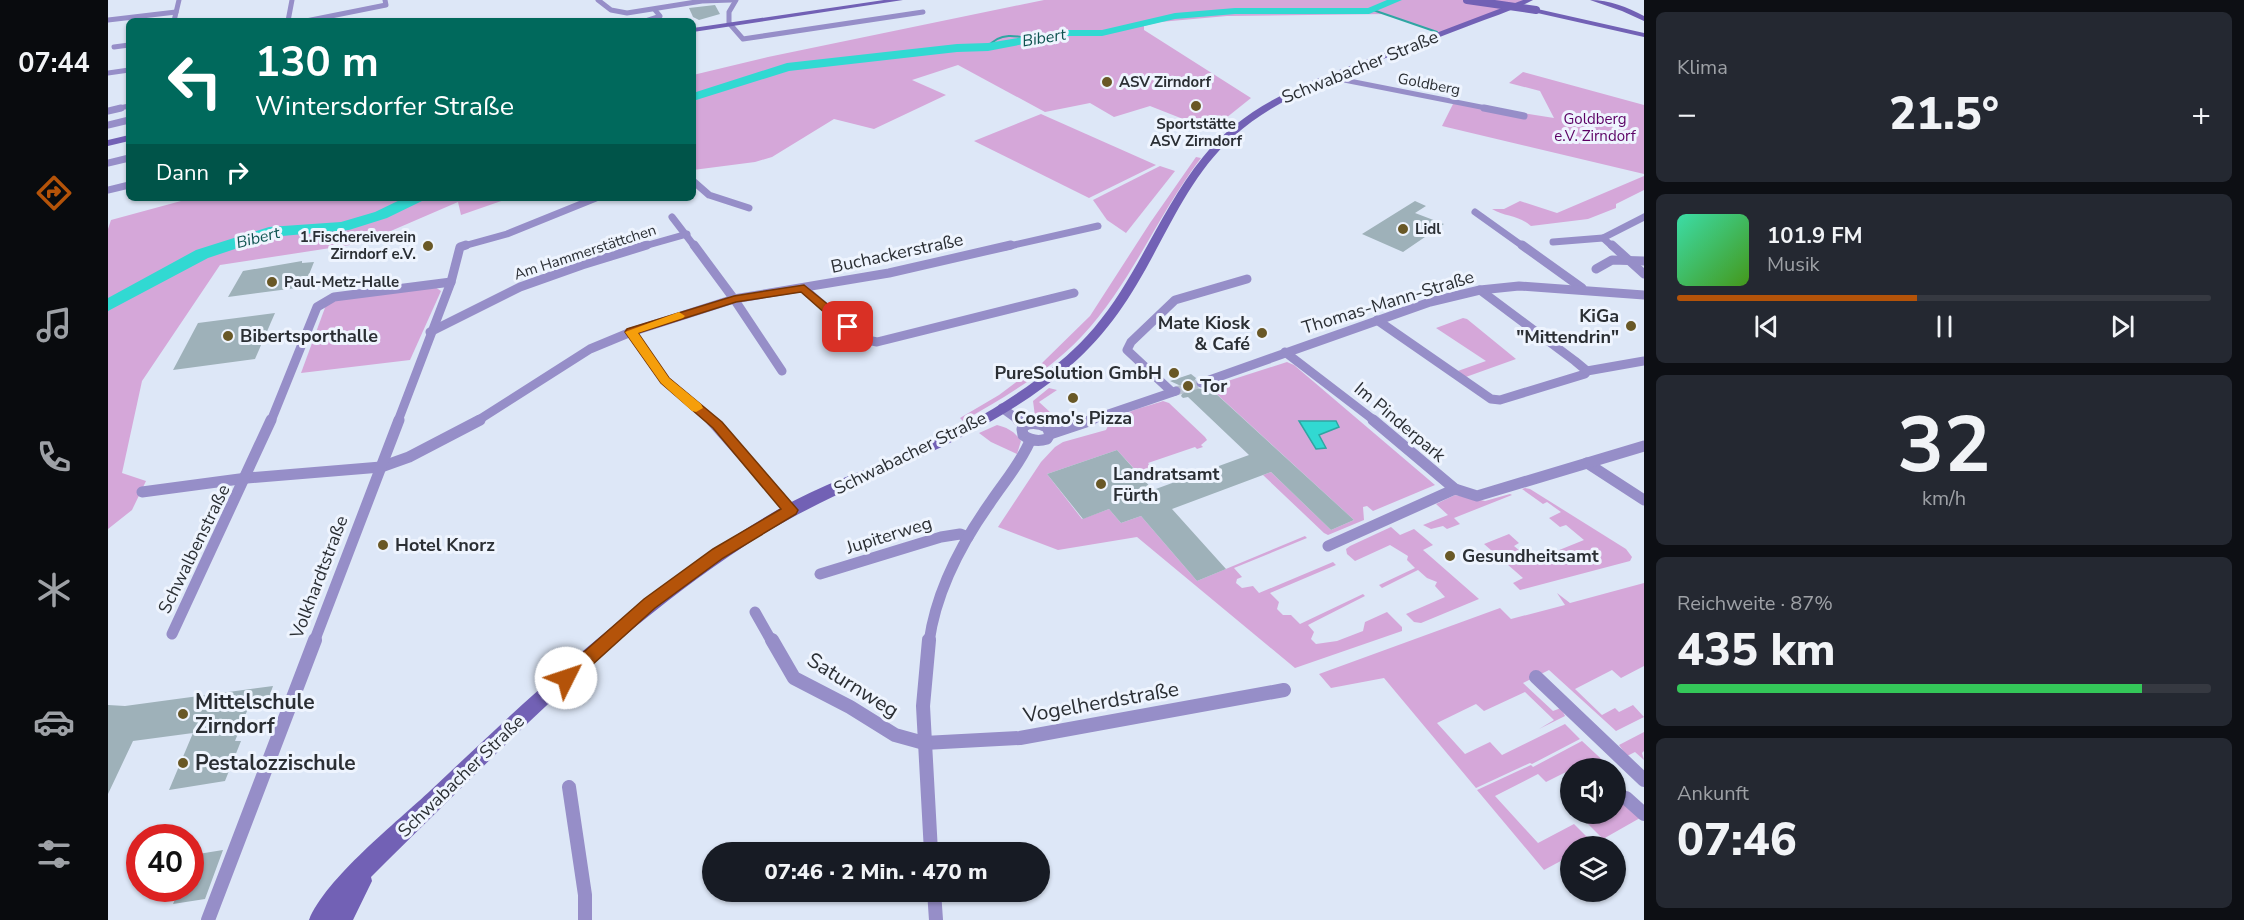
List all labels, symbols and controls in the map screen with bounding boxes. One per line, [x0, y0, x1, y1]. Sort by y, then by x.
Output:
water label: Bibert [1020, 24, 1068, 52]
street label: Schwabacher Straße [1278, 25, 1442, 109]
text: 130 m [255, 34, 379, 91]
icon: left [156, 42, 234, 120]
text: 07:44 [18, 45, 90, 82]
text: Klima [1677, 54, 1728, 81]
street label: Goldberg [1396, 68, 1462, 100]
place label: ASV Zirndorf [1119, 72, 1212, 92]
marker: ASV Zirndorf [1100, 75, 1114, 89]
text: 21.5° [1889, 84, 1999, 145]
text: Wintersdorfer Straße [255, 88, 514, 125]
text: − [1677, 92, 1697, 137]
text: + [2191, 92, 2211, 137]
marker: Sportstätte ASV Zirndorf [1189, 99, 1203, 113]
park label: Goldberg e.V. Zirndorf [1554, 109, 1637, 146]
place label: Sportstätte ASV Zirndorf [1150, 114, 1243, 151]
icon: right [221, 156, 254, 189]
text: Dann [156, 158, 209, 188]
icon: directions [33, 172, 75, 214]
place label: Lidl [1415, 219, 1441, 239]
street label: Am Hammerstättchen [511, 220, 659, 284]
text: 101.9 FM [1767, 221, 1863, 251]
water label: Bibert [234, 222, 282, 254]
marker: Lidl [1396, 222, 1410, 236]
place label: 1.Fischereiverein Zirndorf e.V. [300, 227, 416, 264]
street label: Buchackerstraße [829, 227, 965, 279]
marker: 1.Fischereiverein Zirndorf e.V. [421, 239, 435, 253]
text: Musik [1767, 251, 1820, 278]
street label: Thomas-Mann-Straße [1299, 264, 1477, 340]
place label: Paul-Metz-Halle [284, 272, 399, 292]
marker: Paul-Metz-Halle [265, 275, 279, 289]
pin [822, 301, 873, 352]
icon: music [33, 304, 75, 346]
place label: KiGa "Mittendrin" [1516, 304, 1619, 349]
icon: arrive [831, 310, 864, 343]
icon: previous [1750, 310, 1783, 343]
icon: pause [1928, 310, 1961, 343]
icon: next [2106, 310, 2139, 343]
place label: Mate Kiosk & Café [1158, 311, 1250, 356]
marker: KiGa "Mittendrin" [1624, 319, 1638, 333]
place label: Bibertsporthalle [240, 324, 378, 348]
marker: Mate Kiosk & Café [1255, 326, 1269, 340]
marker: Bibertsporthalle [221, 329, 235, 343]
place label: PureSolution GmbH [994, 361, 1162, 385]
marker: PureSolution GmbH [1167, 366, 1181, 380]
place label: Tor [1200, 374, 1227, 398]
street label: Im Pinderpark [1349, 377, 1452, 468]
marker: Tor [1181, 379, 1195, 393]
marker: Cosmo's Pizza [1066, 391, 1080, 405]
text: 32 [1897, 392, 1991, 499]
street label: Schwabacher Straße [830, 406, 990, 500]
place label: Cosmo's Pizza [1014, 406, 1132, 430]
icon: phone [33, 436, 75, 478]
place label: Landratsamt Fürth [1113, 462, 1219, 507]
marker: Landratsamt Fürth [1094, 477, 1108, 491]
street label: Schwalbenstraße [152, 480, 236, 618]
text: km/h [1922, 485, 1966, 512]
street label: Jupiterweg [842, 511, 935, 560]
street label: Volkhardtstraße [284, 512, 353, 643]
place label: Hotel Knorz [395, 533, 495, 557]
marker: Hotel Knorz [376, 538, 390, 552]
place label: Gesundheitsamt [1462, 544, 1599, 568]
marker: Gesundheitsamt [1443, 549, 1457, 563]
icon: climate [33, 569, 75, 611]
text: Reichweite · 87% [1677, 590, 1833, 617]
text: 435 km [1677, 620, 1836, 681]
position arrow [534, 646, 598, 710]
street label: Saturnweg [802, 646, 904, 724]
street label: Vogelherdstraße [1020, 675, 1181, 730]
place label: Mittelschule Zirndorf [195, 688, 315, 740]
icon: car [33, 701, 75, 743]
marker: Mittelschule Zirndorf [176, 707, 190, 721]
street label: Schwabacher Straße [393, 709, 529, 843]
place label: Pestalozzischule [195, 749, 356, 777]
marker: Pestalozzischule [176, 756, 190, 770]
map controls [1560, 758, 1626, 902]
button: sound [1560, 758, 1626, 824]
text: Ankunft [1677, 780, 1749, 807]
text: 07:46 [1677, 810, 1797, 871]
speed limit sign: 40 [126, 824, 204, 902]
icon: filters [33, 833, 75, 875]
button: layers [1560, 836, 1626, 902]
text: 07:46 · 2 Min. · 470 m [765, 857, 988, 887]

